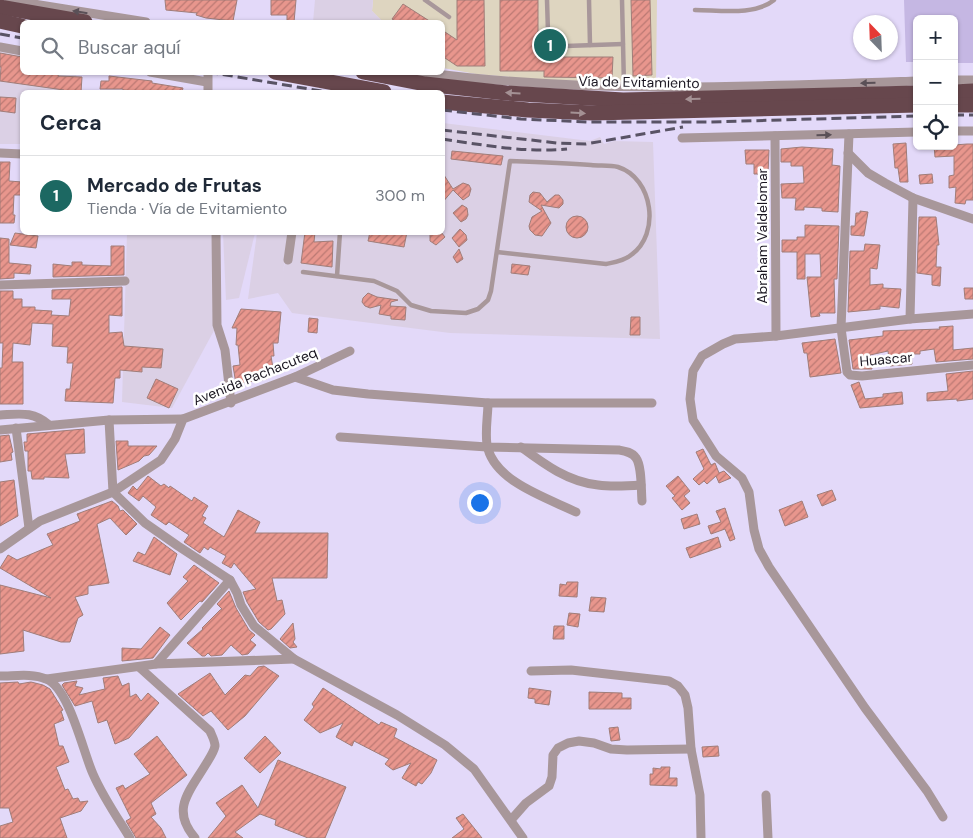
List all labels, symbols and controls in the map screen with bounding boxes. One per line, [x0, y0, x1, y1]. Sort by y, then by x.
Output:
one-way arrow [72, 7, 88, 15]
north arrow [853, 15, 898, 60]
map controls [913, 15, 958, 150]
button: + [913, 15, 958, 60]
search box [20, 20, 445, 75]
pin: 1 [534, 26, 566, 64]
icon: search [38, 34, 66, 62]
text: Buscar aquí [78, 35, 181, 60]
button: − [913, 60, 958, 105]
street label: Vía de Evitamiento [578, 72, 700, 92]
one-way arrow [860, 79, 876, 87]
one-way arrow [505, 89, 521, 97]
one-way arrow [685, 95, 701, 103]
button: locate [913, 105, 958, 150]
text: Cerca [40, 109, 102, 137]
one-way arrow [570, 109, 586, 117]
one-way arrow [816, 131, 832, 139]
street label: Abraham Valdelomar [753, 168, 771, 304]
text: Mercado de Frutas [87, 173, 262, 198]
text: 1 [53, 185, 59, 206]
text: 300 m [375, 185, 425, 206]
text: Tienda · Vía de Evitamiento [87, 198, 287, 219]
street label: Avenida Pachacuteq [190, 343, 320, 409]
street label: Huascar [859, 348, 913, 370]
your location [467, 490, 493, 516]

